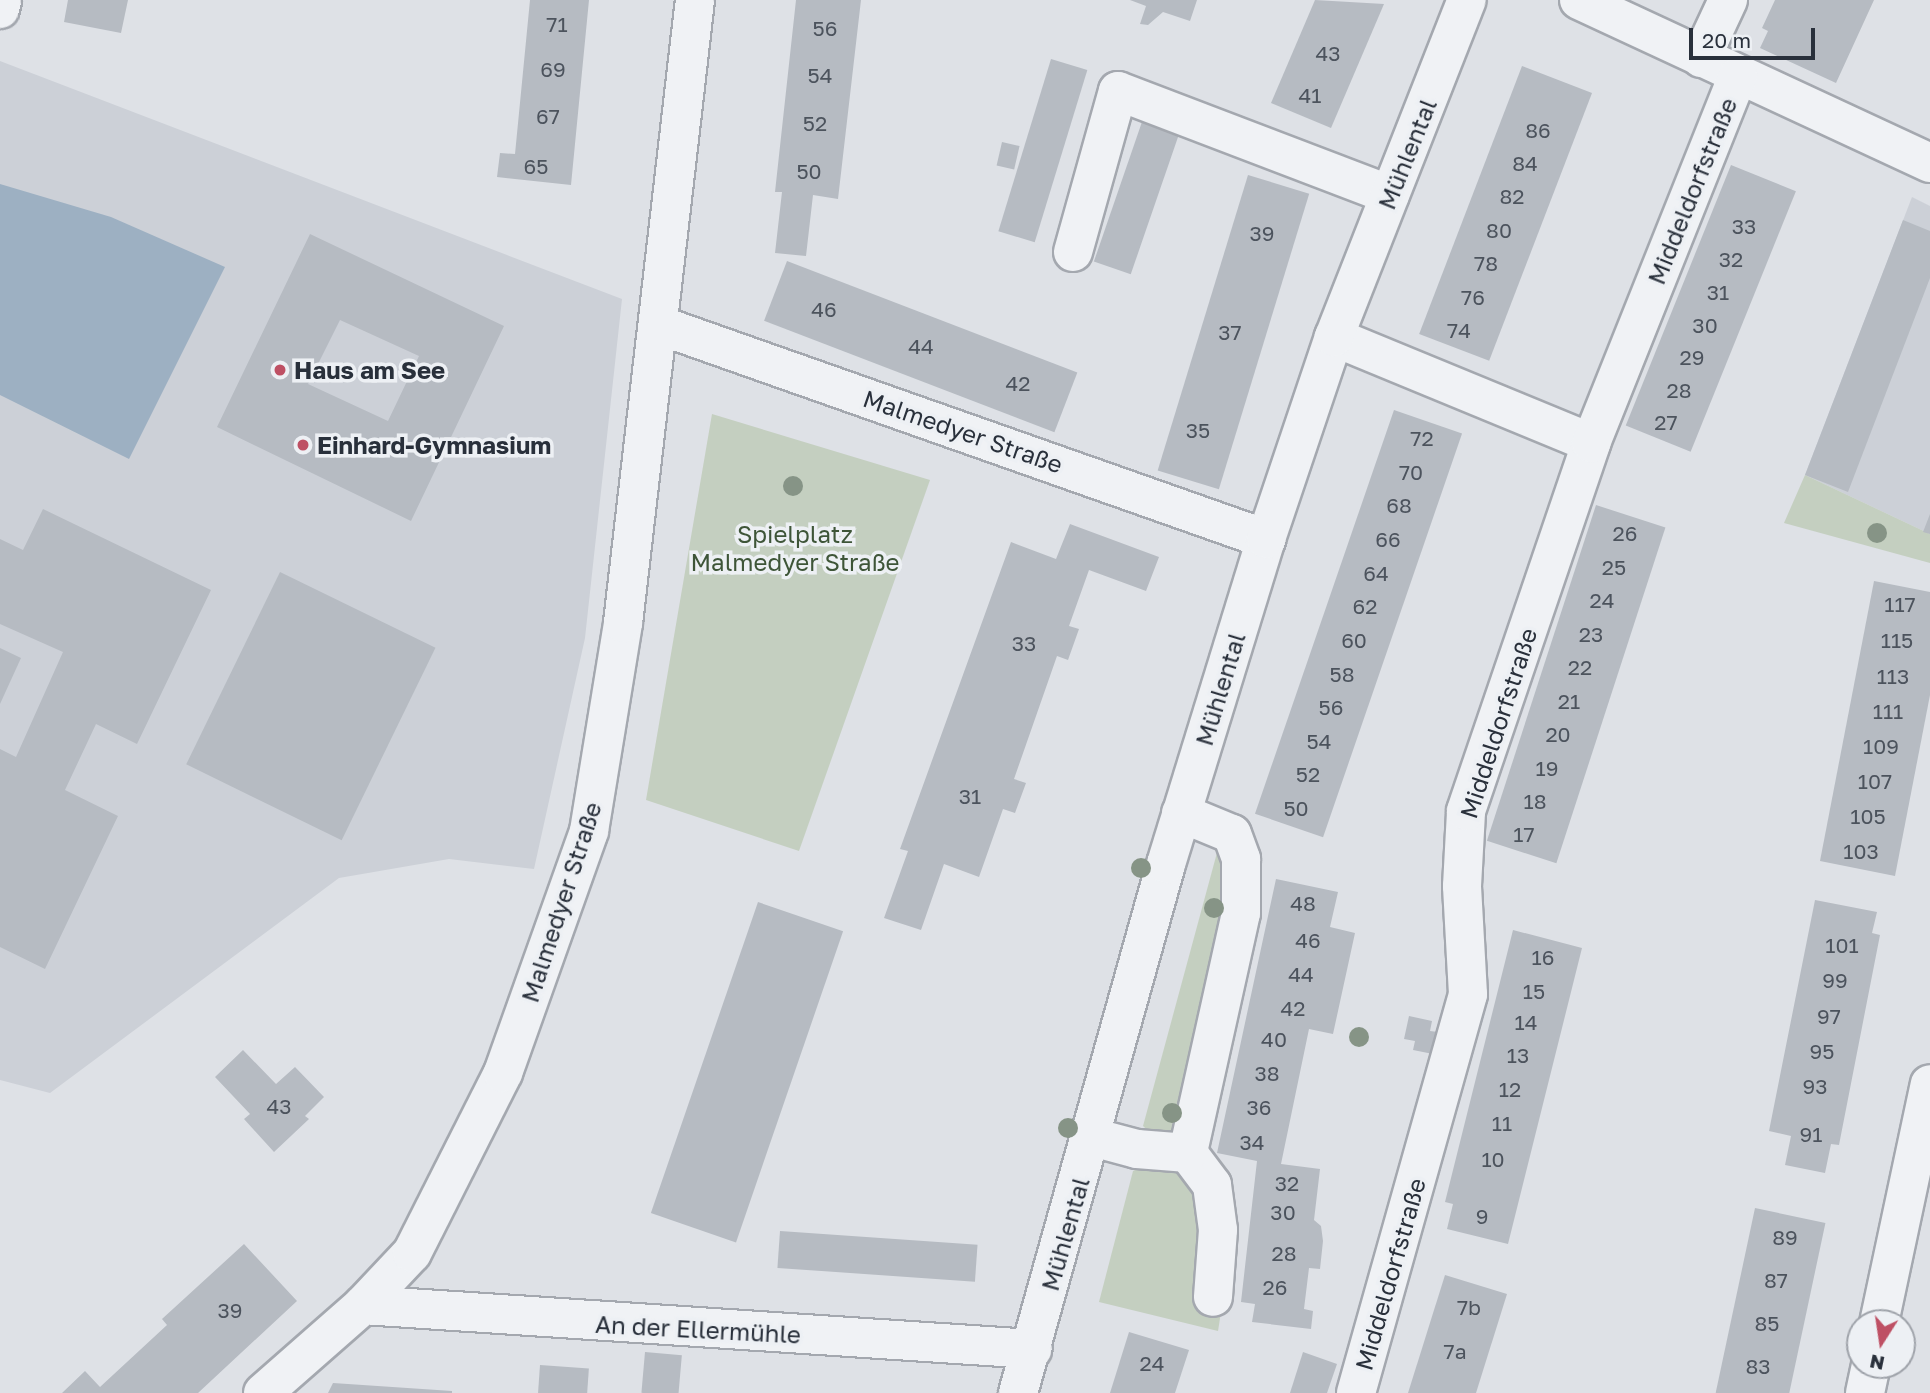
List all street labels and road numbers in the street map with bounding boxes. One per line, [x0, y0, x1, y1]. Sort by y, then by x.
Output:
street label: Middeldorfstraße [1641, 94, 1743, 288]
street label: Mühlental [1372, 95, 1442, 213]
street label: Malmedyer Straße [859, 383, 1067, 479]
street label: Middeldorfstraße [1454, 624, 1542, 822]
street label: Mühlental [1189, 629, 1251, 749]
street label: Malmedyer Straße [515, 798, 607, 1006]
street label: Mühlental [1035, 1174, 1095, 1294]
street label: Middeldorfstraße [1349, 1175, 1431, 1373]
street label: An der Ellermühle [594, 1309, 802, 1349]

